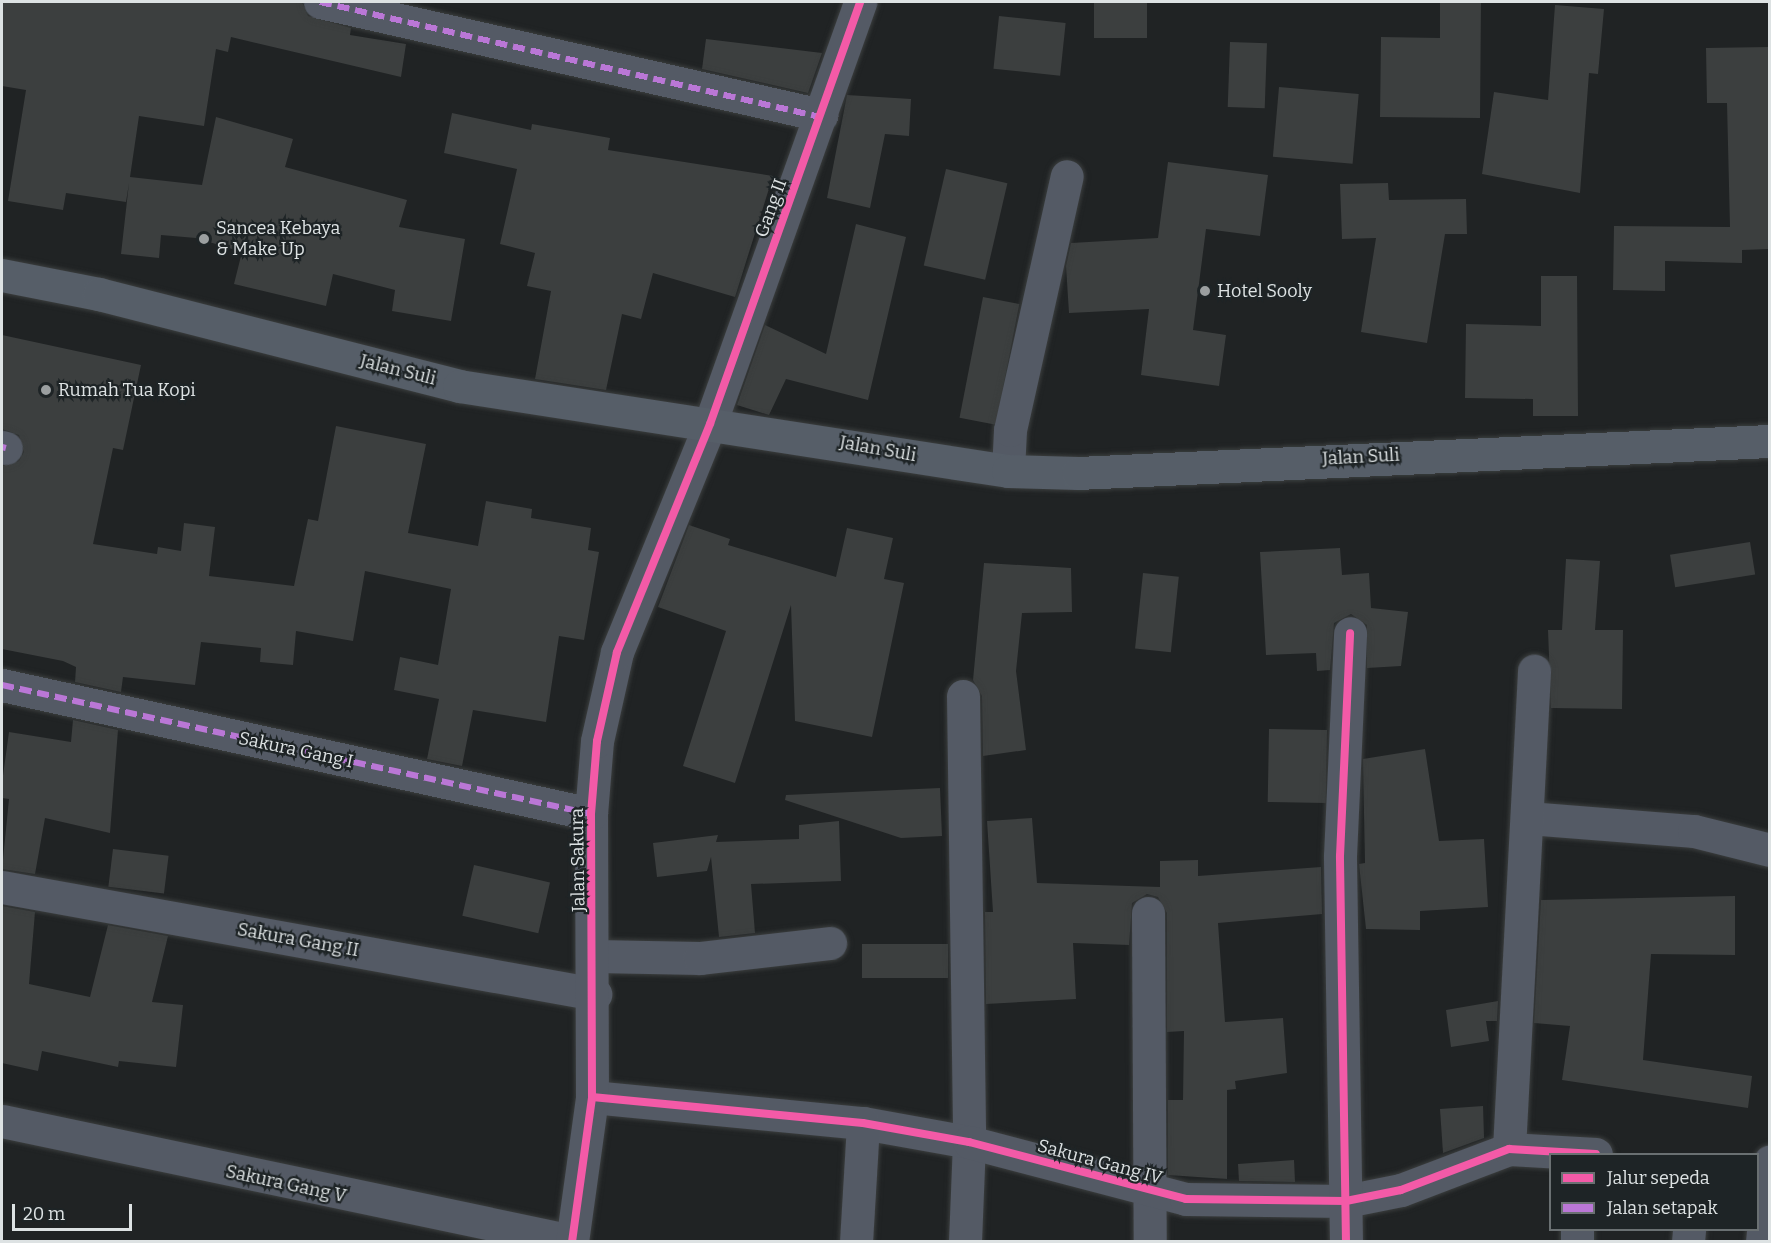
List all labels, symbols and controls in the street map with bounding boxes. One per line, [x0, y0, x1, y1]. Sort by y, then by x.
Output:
street label: Gang II [750, 176, 792, 240]
place label: Sancea Kebaya & Make Up [216, 218, 340, 260]
marker: Sancea Kebaya & Make Up [197, 232, 211, 246]
place label: Hotel Sooly [1217, 280, 1312, 302]
marker: Hotel Sooly [1198, 284, 1212, 298]
street label: Jalan Suli [358, 350, 438, 390]
place label: Rumah Tua Kopi [58, 379, 196, 401]
marker: Rumah Tua Kopi [39, 383, 53, 397]
street label: Jalan Suli [838, 432, 918, 466]
street label: Jalan Suli [1322, 444, 1400, 470]
street label: Sakura Gang I [237, 727, 355, 773]
street label: Jalan Sakura [566, 808, 590, 912]
street label: Sakura Gang II [236, 919, 360, 961]
street label: Sakura Gang IV [1035, 1135, 1165, 1189]
legend [1549, 1153, 1759, 1231]
street label: Sakura Gang V [224, 1161, 348, 1207]
text: Jalur sepeda [1607, 1167, 1710, 1189]
scale bar [15, 1192, 135, 1230]
text: Jalan setapak [1607, 1197, 1718, 1219]
text: 20 m [23, 1203, 65, 1225]

